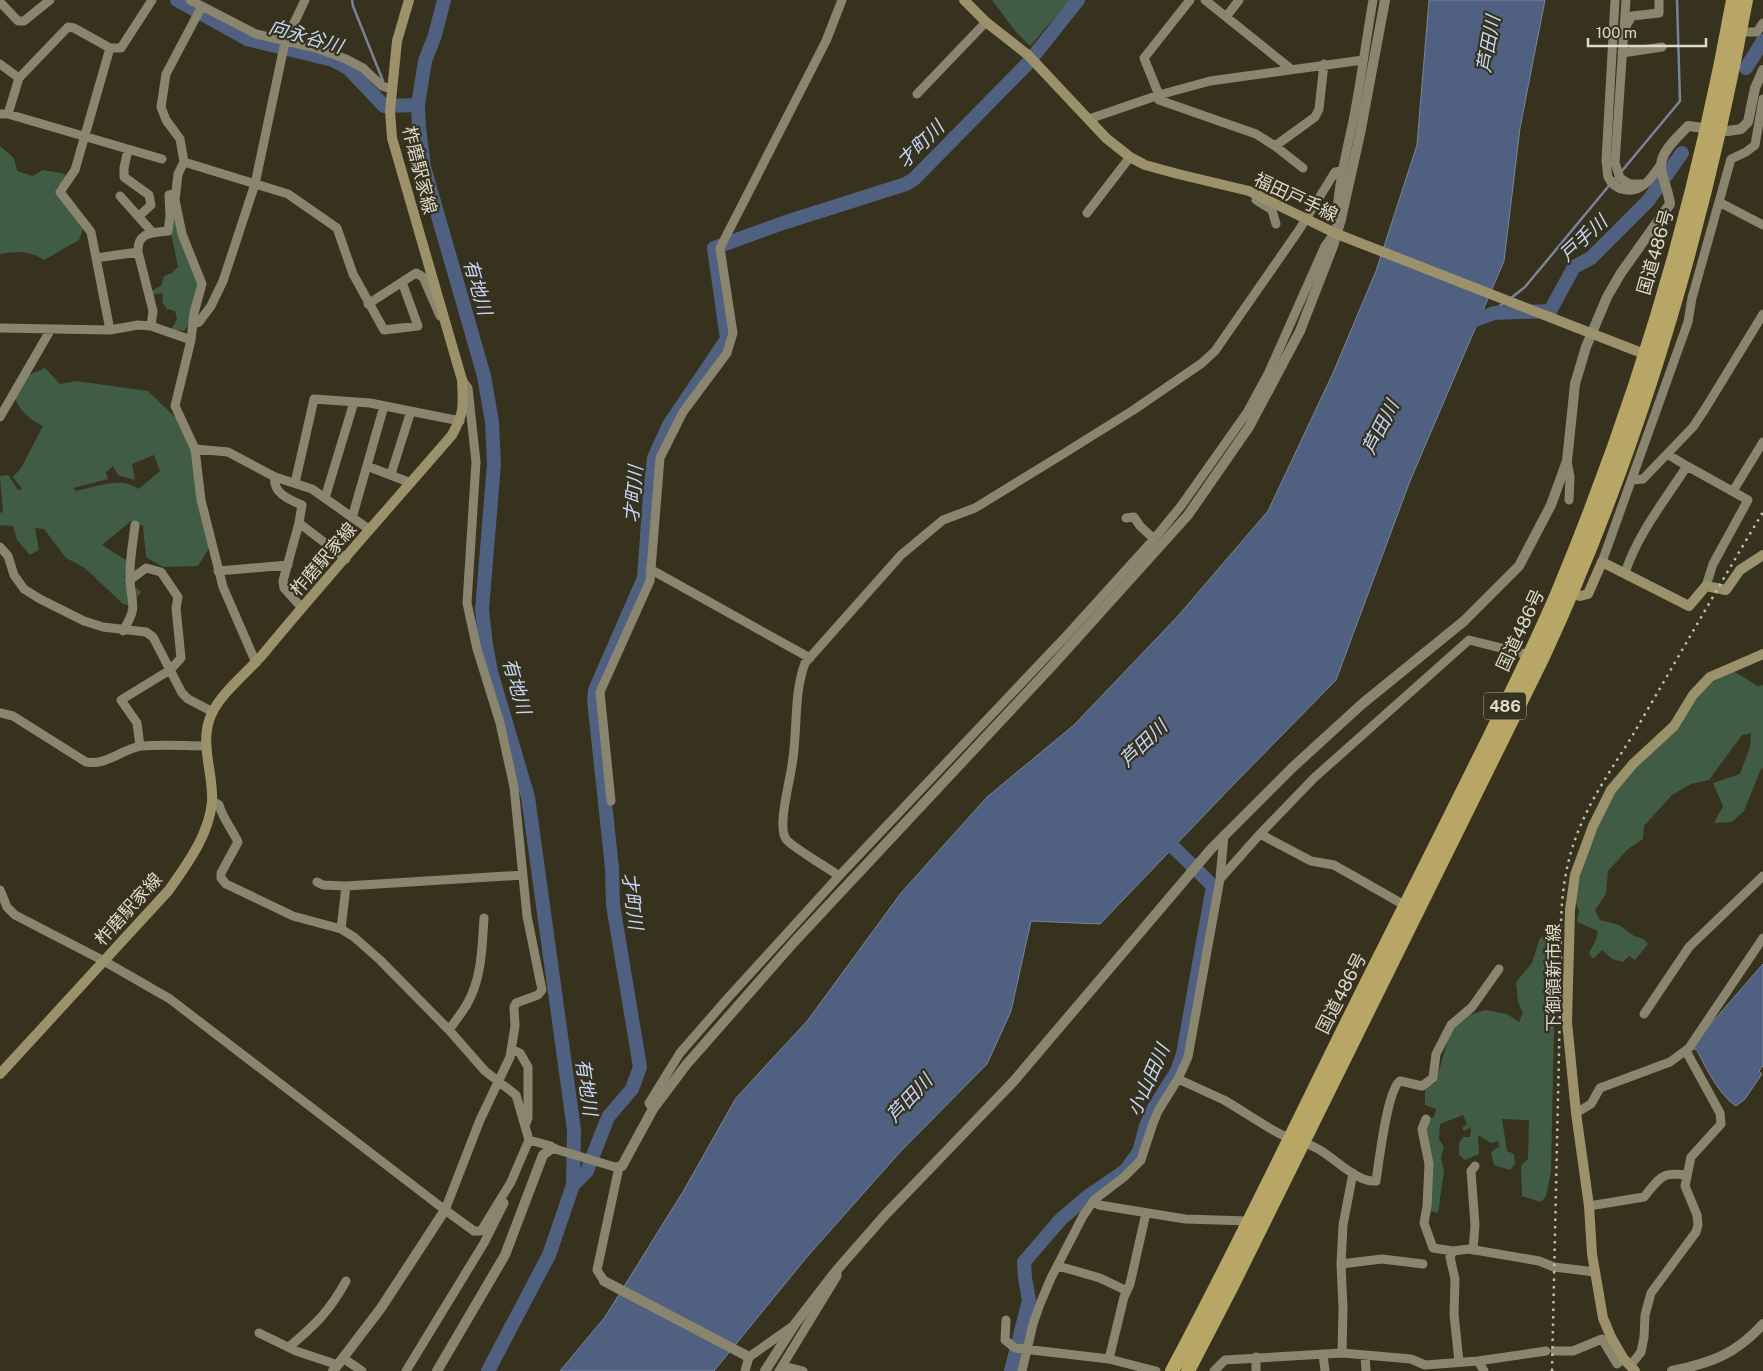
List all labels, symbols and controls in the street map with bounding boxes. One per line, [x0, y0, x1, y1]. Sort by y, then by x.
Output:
water label: 芦田川 [1472, 12, 1504, 74]
water label: 向永谷川 [266, 15, 347, 58]
scale bar [1588, 15, 1706, 47]
text: 100 m [1596, 24, 1637, 41]
water label: 才町川 [892, 115, 949, 172]
street label: 柞磨駅家線 [399, 124, 441, 216]
street label: 福田戸手線 [1251, 168, 1341, 226]
street label: 国道486号 [1633, 207, 1677, 297]
water label: 戸手川 [1555, 209, 1613, 265]
water label: 有地川 [460, 257, 497, 319]
water label: 芦田川 [1357, 395, 1404, 457]
water label: 才町川 [620, 463, 647, 523]
street label: 柞磨駅家線 [286, 518, 360, 600]
street label: 国道486号 [1492, 586, 1548, 674]
water label: 有地川 [499, 656, 536, 718]
road number: 486 [1484, 692, 1526, 719]
water label: 芦田川 [1115, 714, 1173, 771]
street label: 柞磨駅家線 [90, 869, 166, 949]
water label: 才町川 [619, 871, 648, 933]
street label: 下御領新市線 [1543, 924, 1564, 1032]
street label: 国道486号 [1312, 949, 1370, 1037]
water label: 小山田川 [1122, 1039, 1174, 1119]
water label: 有地川 [572, 1057, 602, 1119]
water label: 芦田川 [882, 1068, 938, 1126]

